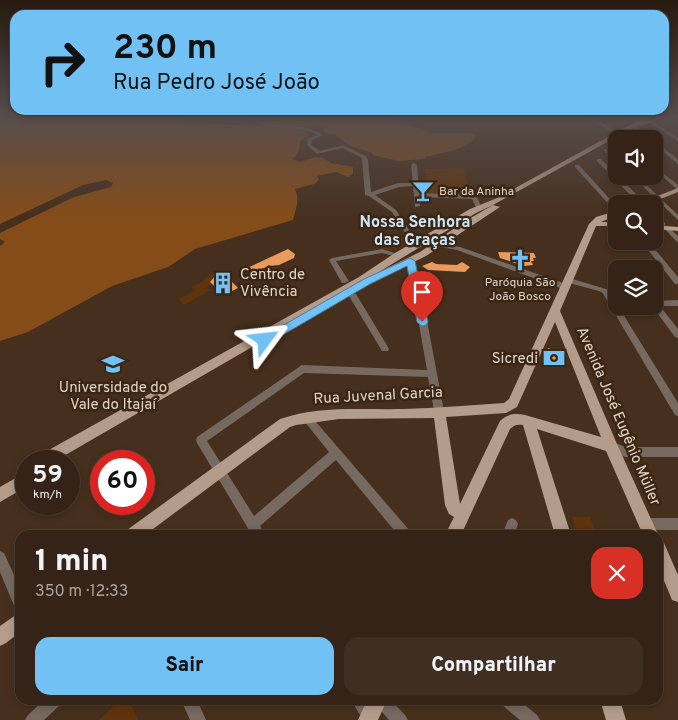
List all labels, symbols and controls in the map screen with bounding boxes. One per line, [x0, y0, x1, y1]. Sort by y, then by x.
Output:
text: 230 m [113, 27, 217, 71]
icon: right [30, 30, 95, 95]
text: Rua Pedro José João [113, 70, 320, 97]
map controls [608, 130, 663, 315]
button: sound [608, 130, 663, 185]
bar icon: Bar da Aninha [410, 178, 436, 204]
place label: Bar da Aninha [439, 184, 514, 200]
button: search [608, 195, 663, 250]
district label: Nossa Senhora das Graças [360, 213, 470, 251]
church icon: Paróquia São João Bosco [507, 247, 533, 273]
button: layers [608, 260, 663, 315]
place label: Centro de Vivência [240, 266, 305, 302]
building icon: Centro de Vivência [210, 270, 236, 296]
pin [401, 271, 443, 322]
place label: Paróquia São João Bosco [485, 275, 556, 305]
icon: arrive [408, 278, 436, 306]
position arrow [238, 313, 290, 365]
street label: Avenida José Eugênio Müller [571, 324, 664, 509]
bank icon: Sicredi [541, 345, 567, 371]
place label: Sicredi [492, 350, 538, 369]
school or university icon: Universidade do Vale do Itajaí [100, 351, 126, 377]
place label: Universidade do Vale do Itajaí [59, 379, 167, 415]
street label: Rua Juvenal Garcia [313, 384, 443, 409]
speed limit sign: 60 [90, 450, 155, 515]
text: 59 [32, 460, 63, 492]
text: km/h [33, 487, 62, 503]
text: 1 min [35, 544, 108, 581]
button: close [591, 547, 643, 599]
text: 350 m · 12:33 [35, 582, 128, 602]
button: Sair [35, 637, 334, 695]
button: Compartilhar [344, 637, 643, 695]

